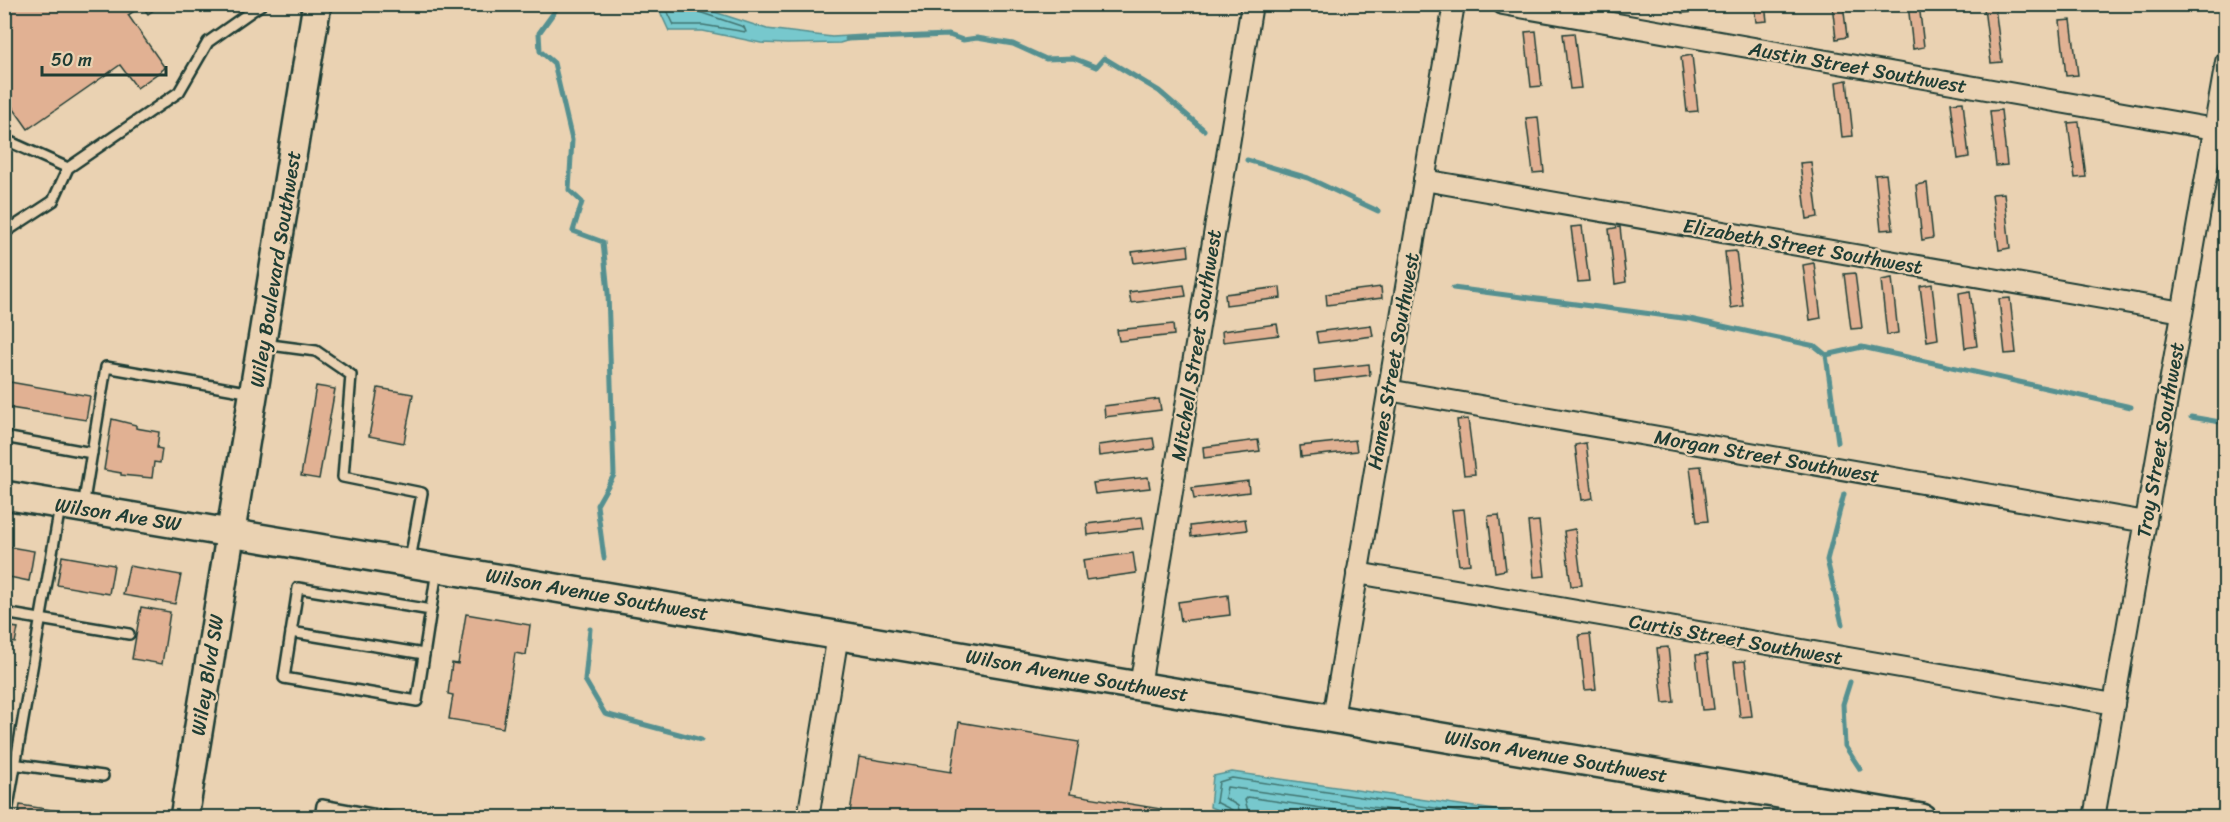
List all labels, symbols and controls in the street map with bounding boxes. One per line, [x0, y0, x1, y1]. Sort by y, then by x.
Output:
street label: Austin Street Southwest [1745, 31, 1970, 104]
scale bar [42, 39, 166, 77]
text: 50 m [51, 44, 92, 76]
street label: Wiley Boulevard Southwest [239, 148, 312, 390]
street label: Elizabeth Street Southwest [1680, 208, 1926, 285]
street label: Mitchell Street Southwest [1161, 227, 1232, 463]
street label: Hames Street Southwest [1357, 249, 1430, 472]
street label: Troy Street Southwest [2126, 339, 2195, 541]
street label: Morgan Street Southwest [1651, 419, 1883, 494]
street label: Wilson Ave SW [52, 487, 184, 542]
street label: Wilson Avenue Southwest [483, 558, 711, 631]
street label: Curtis Street Southwest [1626, 603, 1846, 676]
street label: Wiley Blvd SW [181, 611, 234, 738]
street label: Wilson Avenue Southwest [963, 639, 1191, 712]
street label: Wilson Avenue Southwest [1442, 720, 1670, 793]

